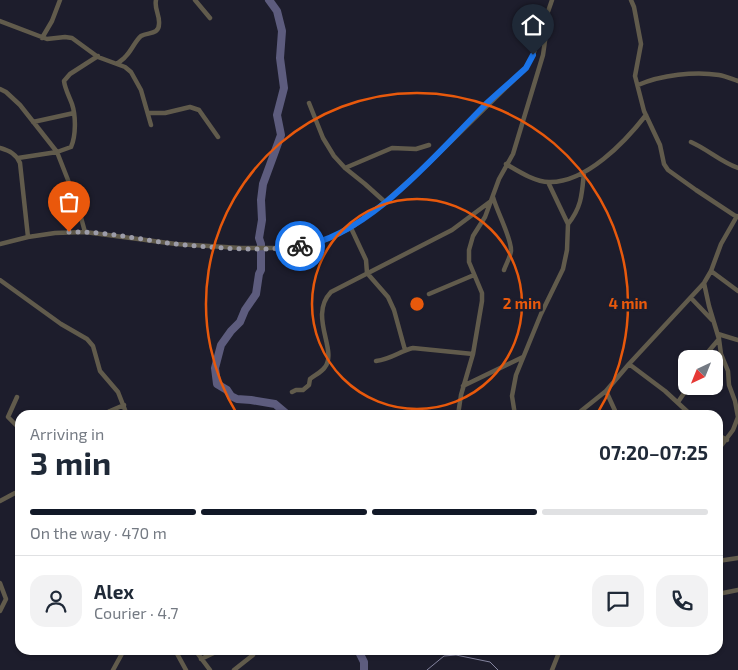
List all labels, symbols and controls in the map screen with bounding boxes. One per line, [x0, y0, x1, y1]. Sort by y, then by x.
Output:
pin [512, 4, 554, 55]
icon: home [519, 11, 547, 39]
pin [48, 181, 90, 232]
icon: bag [55, 188, 83, 216]
courier [275, 221, 325, 271]
icon: bike [286, 232, 314, 260]
text: 2 min [503, 294, 541, 312]
text: 4 min [608, 294, 648, 312]
centre of rings [408, 295, 426, 313]
north arrow [678, 350, 722, 395]
map controls [678, 350, 723, 395]
text: Arriving in [30, 424, 104, 443]
text: 07:20–07:25 [599, 441, 708, 464]
text: 3 min [30, 443, 111, 481]
text: On the way · 470 m [30, 523, 167, 542]
button: person [30, 575, 82, 627]
button: chat [592, 575, 644, 627]
button: phone [656, 575, 708, 627]
text: Alex [94, 580, 134, 603]
text: Courier · 4.7 [94, 603, 178, 622]

